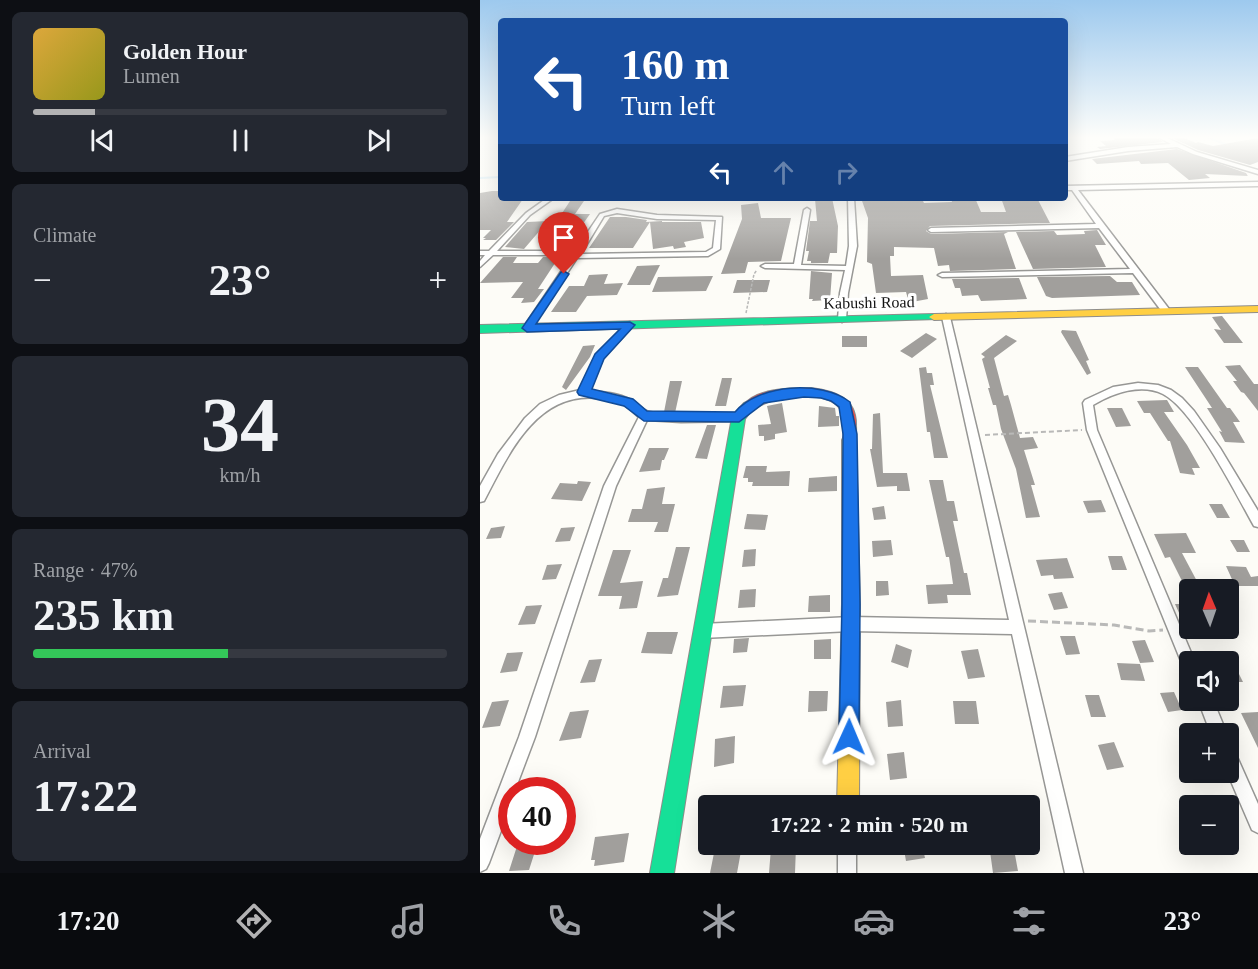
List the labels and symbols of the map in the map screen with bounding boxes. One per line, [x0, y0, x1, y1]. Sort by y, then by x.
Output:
pin [538, 212, 589, 274]
street label: Kabushi Road [823, 293, 915, 312]
north arrow [1179, 579, 1239, 639]
position arrow [817, 705, 881, 769]
speed limit sign: 40 [498, 777, 576, 855]

